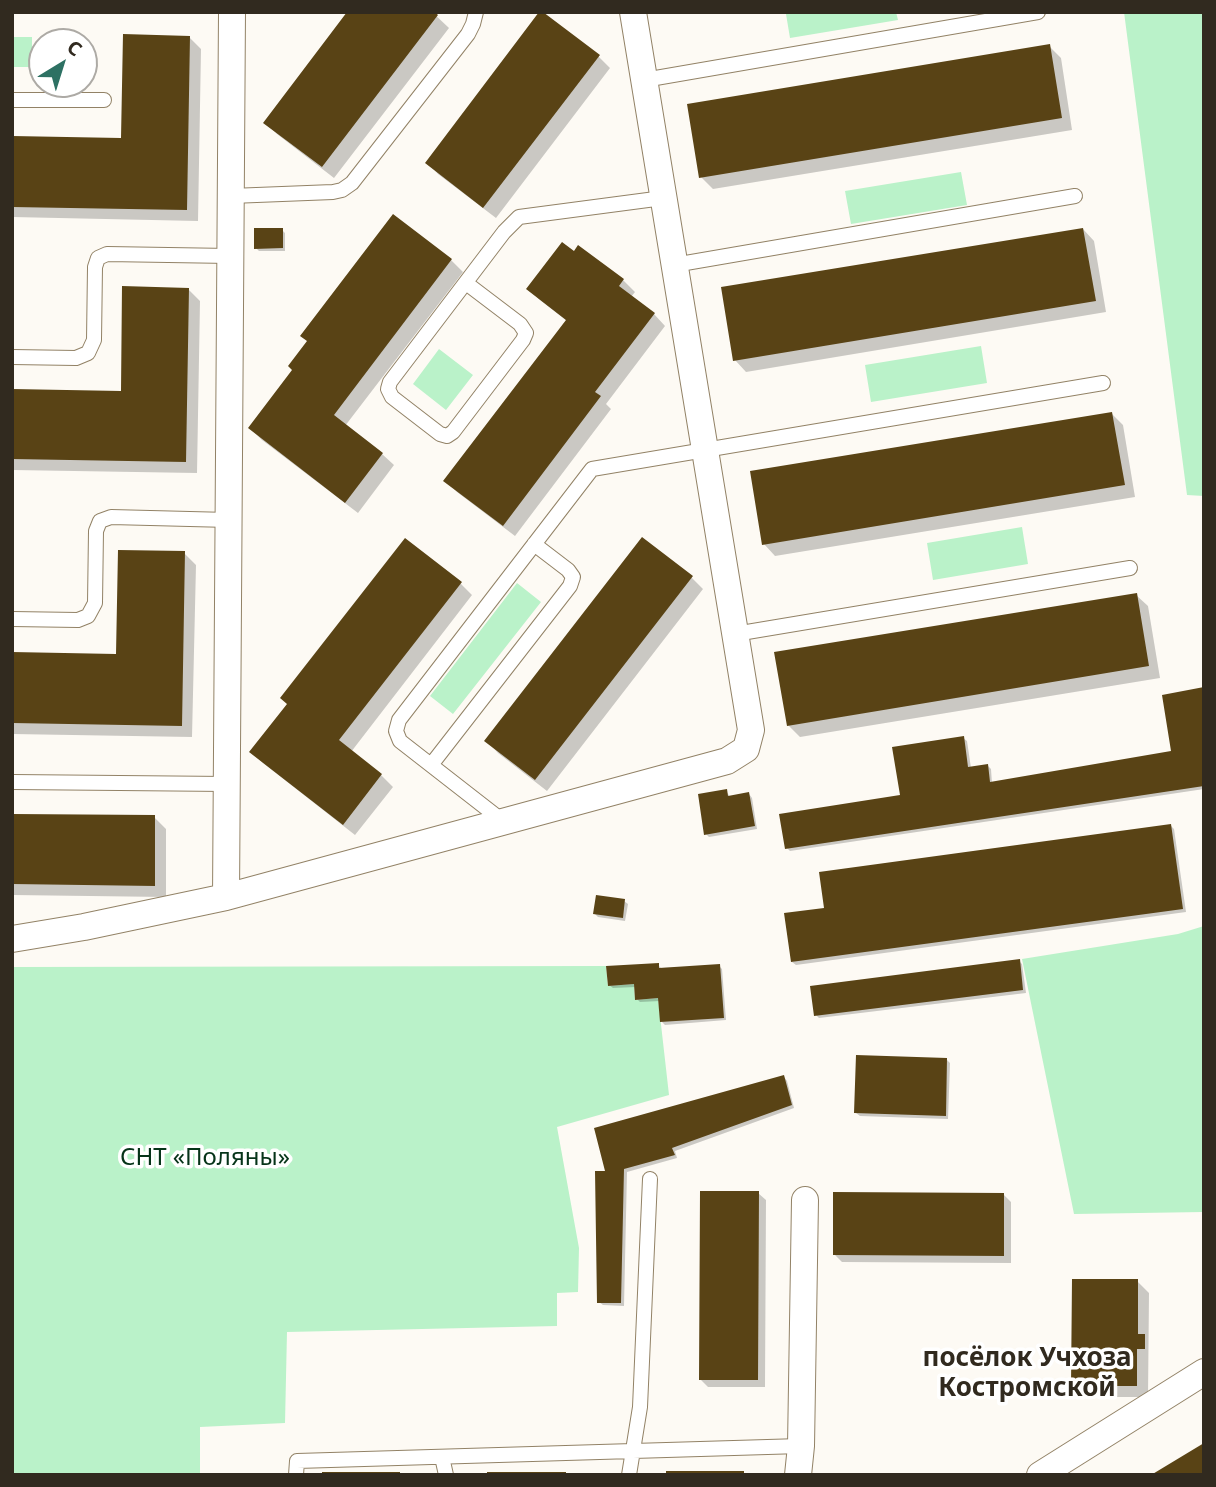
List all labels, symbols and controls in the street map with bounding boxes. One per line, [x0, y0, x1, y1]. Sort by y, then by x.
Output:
north arrow [28, 28, 98, 98]
text: С [62, 34, 88, 62]
park label: СНТ «Поляны» [120, 1144, 290, 1172]
district label: посёлок Учхоза Костромской [922, 1343, 1132, 1404]

